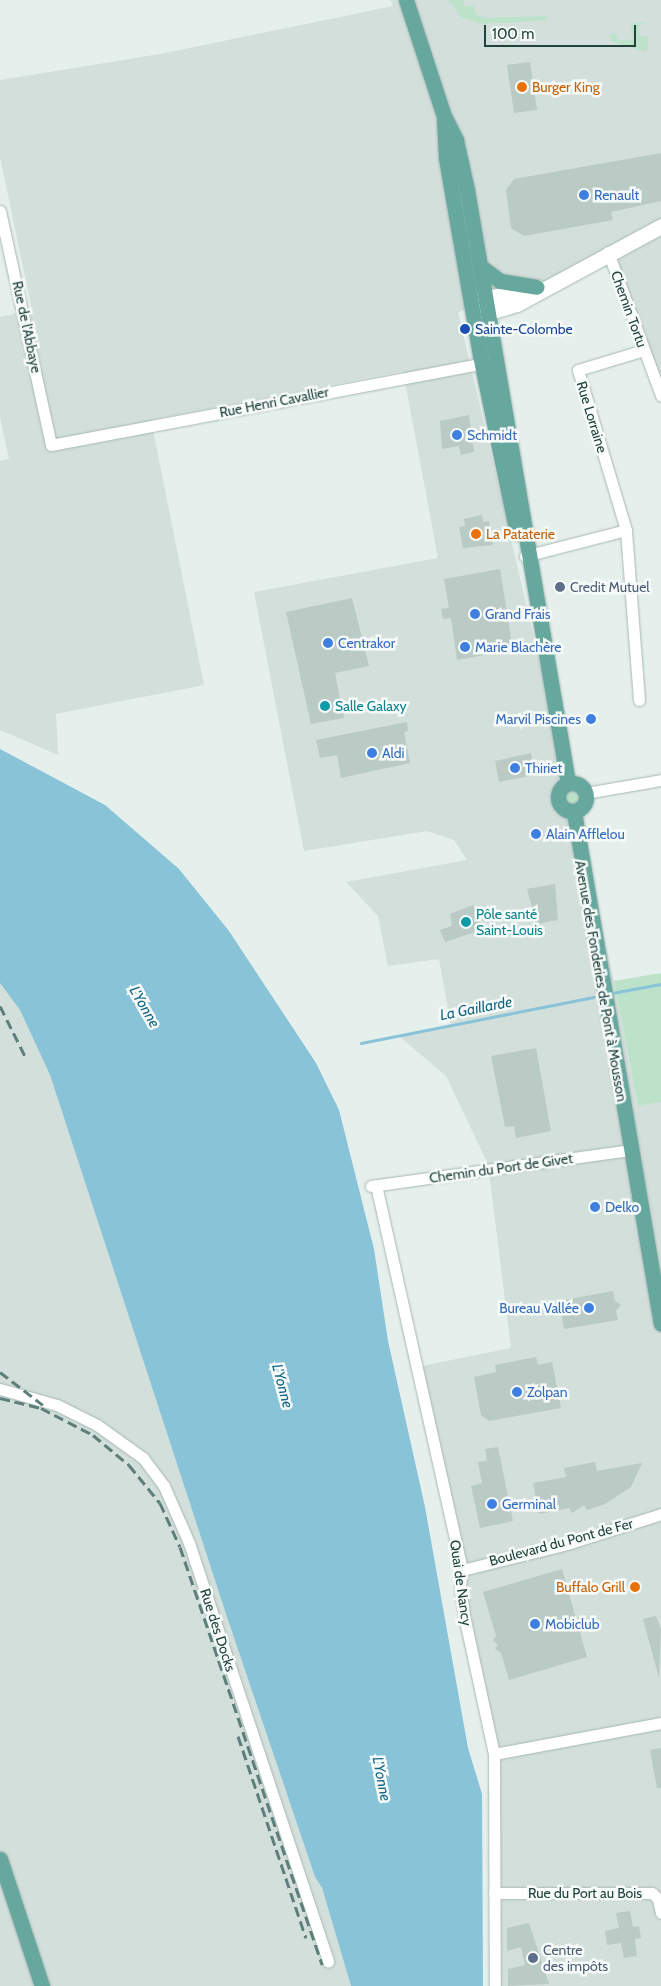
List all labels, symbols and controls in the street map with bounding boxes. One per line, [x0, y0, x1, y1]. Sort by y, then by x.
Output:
scale bar [486, 15, 638, 47]
text: 100 m [492, 25, 534, 43]
place label: Burger King [532, 79, 600, 95]
marker: Burger King [516, 81, 528, 93]
place label: Renault [594, 187, 639, 203]
marker: Renault [578, 189, 590, 201]
street label: Chemin Tortu [607, 268, 651, 350]
street label: Rue de l'Abbaye [9, 279, 45, 375]
place label: Sainte-Colombe [475, 321, 573, 337]
marker: Sainte-Colombe [459, 323, 471, 335]
street label: Rue Lorraine [573, 379, 611, 455]
street label: Rue Henri Cavallier [218, 383, 330, 421]
place label: Schmidt [467, 427, 517, 443]
marker: Schmidt [451, 429, 463, 441]
place label: La Pataterie [486, 526, 555, 542]
marker: La Pataterie [470, 528, 482, 540]
place label: Credit Mutuel [570, 579, 650, 595]
marker: Credit Mutuel [554, 581, 566, 593]
place label: Grand Frais [485, 606, 551, 622]
marker: Grand Frais [469, 608, 481, 620]
place label: Centrakor [338, 635, 395, 651]
marker: Centrakor [322, 637, 334, 649]
place label: Marie Blachère [475, 639, 562, 655]
marker: Marie Blachère [459, 641, 471, 653]
place label: Salle Galaxy [335, 698, 407, 714]
marker: Salle Galaxy [319, 700, 331, 712]
place label: Marvil Piscines [495, 711, 581, 727]
marker: Marvil Piscines [585, 713, 597, 725]
place label: Aldi [382, 745, 404, 761]
marker: Aldi [366, 747, 378, 759]
place label: Thiriet [525, 760, 562, 776]
marker: Thiriet [509, 762, 521, 774]
place label: Alain Afflelou [546, 826, 625, 842]
marker: Alain Afflelou [530, 828, 542, 840]
street label: Avenue des Fonderies de Pont à Mousson [571, 859, 631, 1103]
place label: Pôle santé Saint-Louis [476, 906, 543, 939]
marker: Pôle santé Saint-Louis [460, 916, 472, 928]
water label: L'Yonne [125, 983, 163, 1031]
water label: La Gaillarde [438, 993, 514, 1025]
street label: Chemin du Port de Givet [428, 1150, 574, 1186]
place label: Delko [605, 1199, 639, 1215]
marker: Delko [589, 1201, 601, 1213]
place label: Bureau Vallée [499, 1300, 579, 1316]
marker: Bureau Vallée [583, 1302, 595, 1314]
water label: L'Yonne [267, 1362, 297, 1410]
place label: Zolpan [527, 1384, 568, 1400]
marker: Zolpan [511, 1386, 523, 1398]
place label: Germinal [502, 1496, 556, 1512]
marker: Germinal [486, 1498, 498, 1510]
street label: Boulevard du Pont de Fer [487, 1515, 635, 1569]
street label: Quai de Nancy [447, 1539, 475, 1627]
place label: Buffalo Grill [556, 1579, 625, 1595]
marker: Buffalo Grill [629, 1581, 641, 1593]
street label: Rue des Docks [197, 1586, 239, 1674]
place label: Mobiclub [545, 1616, 599, 1632]
marker: Mobiclub [529, 1618, 541, 1630]
water label: L'Yonne [368, 1755, 394, 1803]
street label: Rue du Port au Bois [528, 1885, 642, 1901]
place label: Centre des impôts [543, 1942, 608, 1974]
marker: Centre des impôts [527, 1952, 539, 1964]

